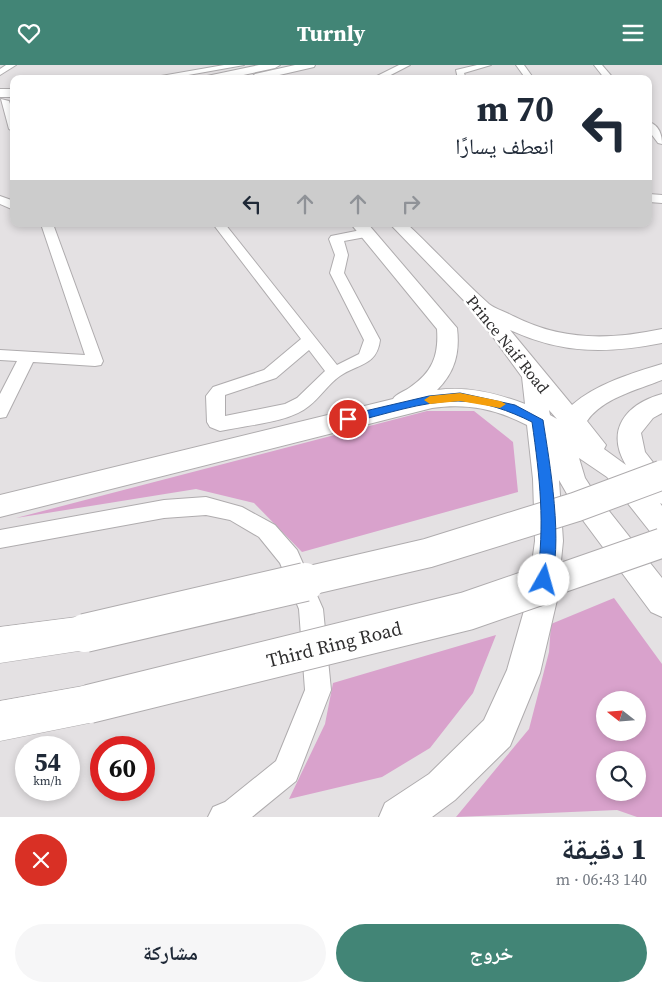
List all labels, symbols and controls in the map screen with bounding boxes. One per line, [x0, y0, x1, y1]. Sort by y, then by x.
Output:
text: Turnly [297, 18, 365, 48]
icon: heart [15, 19, 43, 47]
icon: menu [619, 19, 647, 47]
text: 70 m [477, 85, 554, 133]
icon: left [572, 95, 637, 160]
text: انعطف يسارًا [455, 131, 554, 161]
icon: left [238, 190, 266, 218]
icon: ahead [291, 190, 319, 218]
icon: ahead [344, 190, 372, 218]
icon: right [397, 190, 425, 218]
street label: Prince Naif Road [462, 290, 554, 398]
pin [327, 398, 369, 440]
icon: arrive [334, 405, 362, 433]
position arrow [517, 553, 569, 605]
street label: Third Ring Road [264, 615, 405, 673]
north arrow [596, 691, 646, 741]
map controls [596, 691, 646, 801]
speed limit sign: 60 [90, 736, 155, 801]
text: 54 [34, 745, 61, 779]
button: search [596, 751, 646, 801]
text: km/h [33, 773, 62, 789]
text: 1 دقيقة [561, 828, 647, 869]
button: close [15, 834, 67, 886]
text: 140 m · 06:43 [556, 868, 647, 890]
button: مشاركة [15, 924, 326, 982]
button: خروج [336, 924, 647, 982]

